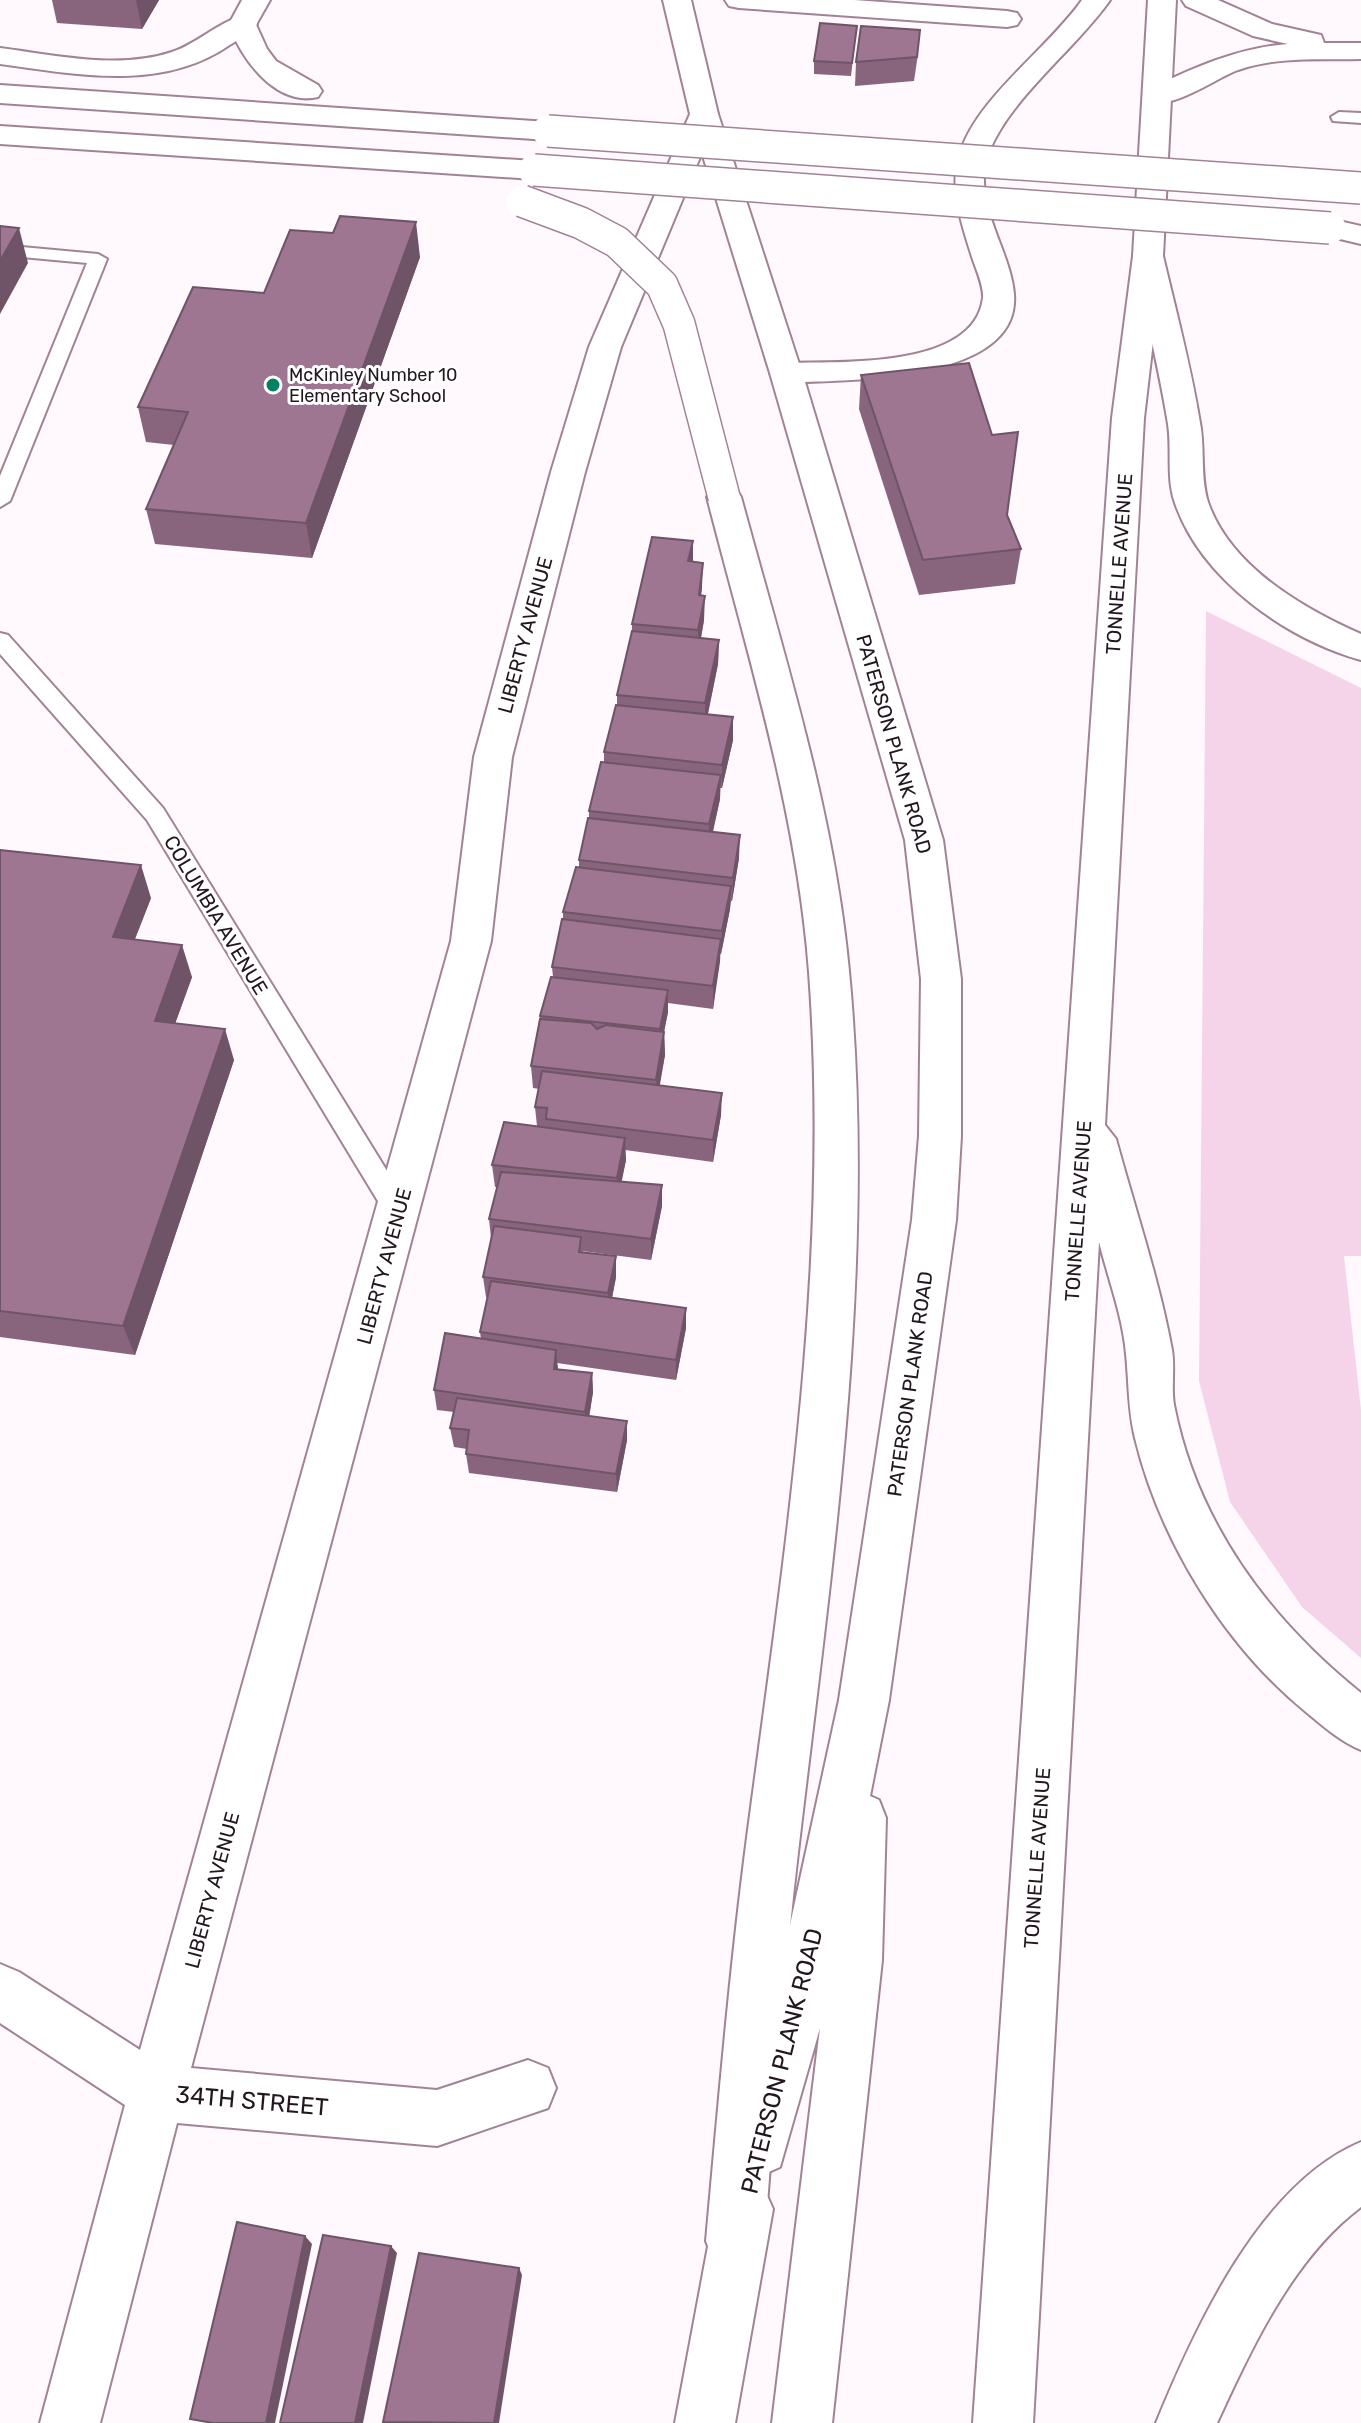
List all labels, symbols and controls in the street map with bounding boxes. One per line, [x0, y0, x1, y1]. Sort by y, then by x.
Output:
place label: McKinley Number 10 Elementary School [289, 364, 457, 407]
marker: McKinley Number 10 Elementary School [264, 376, 282, 394]
street label: TONNELLE AVENUE [1101, 473, 1137, 655]
street label: LIBERTY AVENUE [493, 554, 557, 716]
street label: PATERSON PLANK ROAD [851, 631, 937, 857]
street label: COLUMBIA AVENUE [159, 831, 273, 999]
street label: TONNELLE AVENUE [1060, 1120, 1096, 1302]
street label: LIBERTY AVENUE [352, 1185, 416, 1347]
street label: PATERSON PLANK ROAD [882, 1270, 938, 1498]
street label: TONNELLE AVENUE [1019, 1767, 1055, 1949]
street label: LIBERTY AVENUE [180, 1809, 244, 1971]
street label: PATERSON PLANK ROAD [735, 1925, 829, 2197]
street label: 34TH STREET [175, 2080, 330, 2122]

